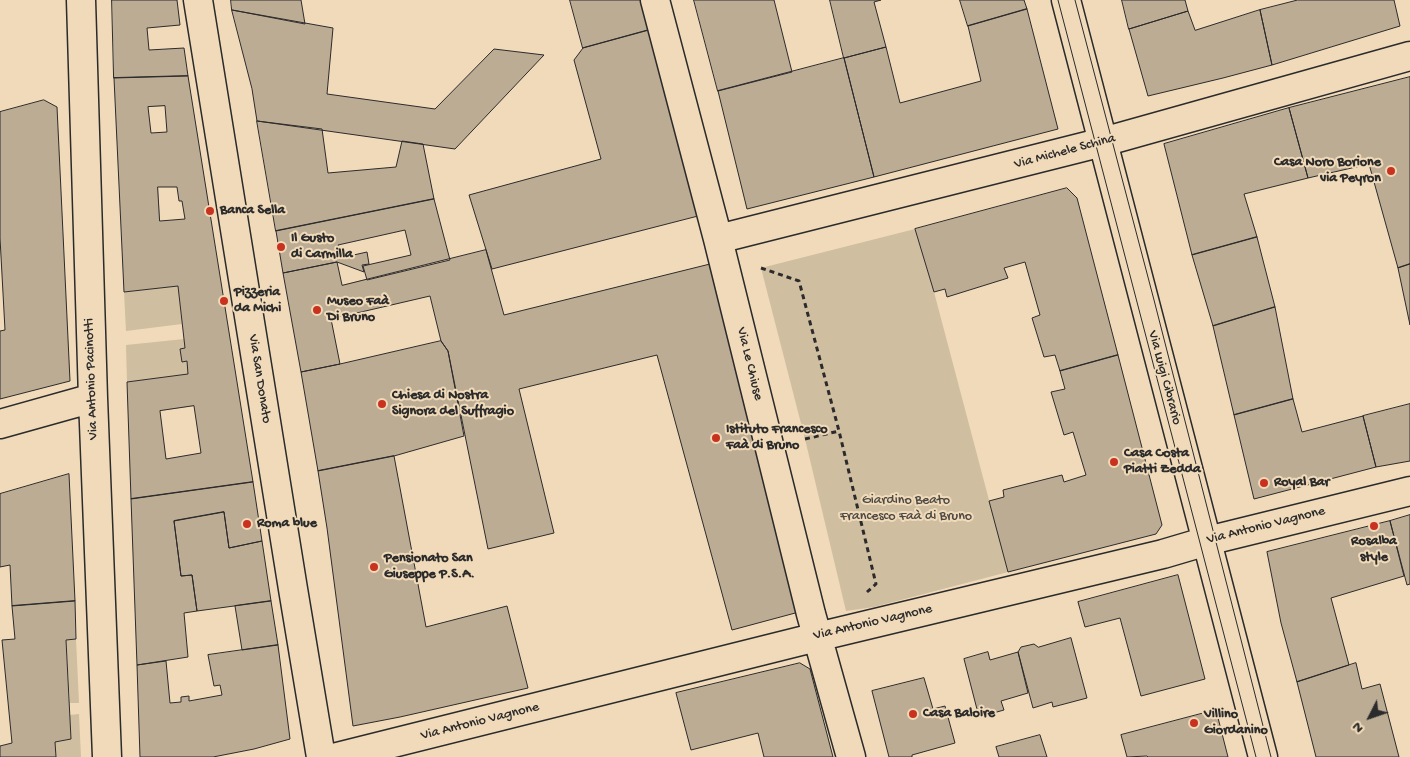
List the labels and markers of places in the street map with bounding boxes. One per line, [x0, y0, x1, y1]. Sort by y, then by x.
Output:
place label: Casa Noro Borione via Peyron [1274, 155, 1381, 188]
marker: Casa Noro Borione via Peyron [1385, 165, 1397, 177]
place label: Banca Sella [220, 203, 285, 219]
marker: Banca Sella [204, 205, 216, 217]
place label: Il Gusto di Carmilla [291, 231, 353, 264]
marker: Il Gusto di Carmilla [275, 241, 287, 253]
place label: Pizzeria da Michi [234, 285, 281, 318]
place label: Museo Faà Di Bruno [327, 294, 389, 326]
marker: Pizzeria da Michi [218, 295, 230, 307]
marker: Museo Faà Di Bruno [311, 304, 323, 316]
place label: Chiesa di Nostra Signora del Suffragio [392, 388, 514, 421]
marker: Chiesa di Nostra Signora del Suffragio [376, 398, 388, 410]
place label: Istituto Francesco Faà di Bruno [726, 422, 828, 454]
marker: Istituto Francesco Faà di Bruno [710, 432, 722, 444]
place label: Casa Costa Piatti Zedda [1124, 446, 1201, 478]
marker: Casa Costa Piatti Zedda [1108, 456, 1120, 468]
place label: Royal Bar [1274, 475, 1330, 491]
marker: Royal Bar [1258, 477, 1270, 489]
place label: Roma blue [257, 516, 317, 532]
marker: Roma blue [241, 518, 253, 530]
marker: Rosalba style [1368, 520, 1380, 532]
place label: Rosalba style [1351, 534, 1397, 566]
place label: Pensionato San Giuseppe P.S.A. [384, 551, 475, 584]
marker: Pensionato San Giuseppe P.S.A. [368, 561, 380, 573]
place label: Casa Baloire [923, 706, 995, 722]
place label: Villino Giordanino [1204, 707, 1268, 740]
marker: Casa Baloire [907, 708, 919, 720]
marker: Villino Giordanino [1188, 717, 1200, 729]

